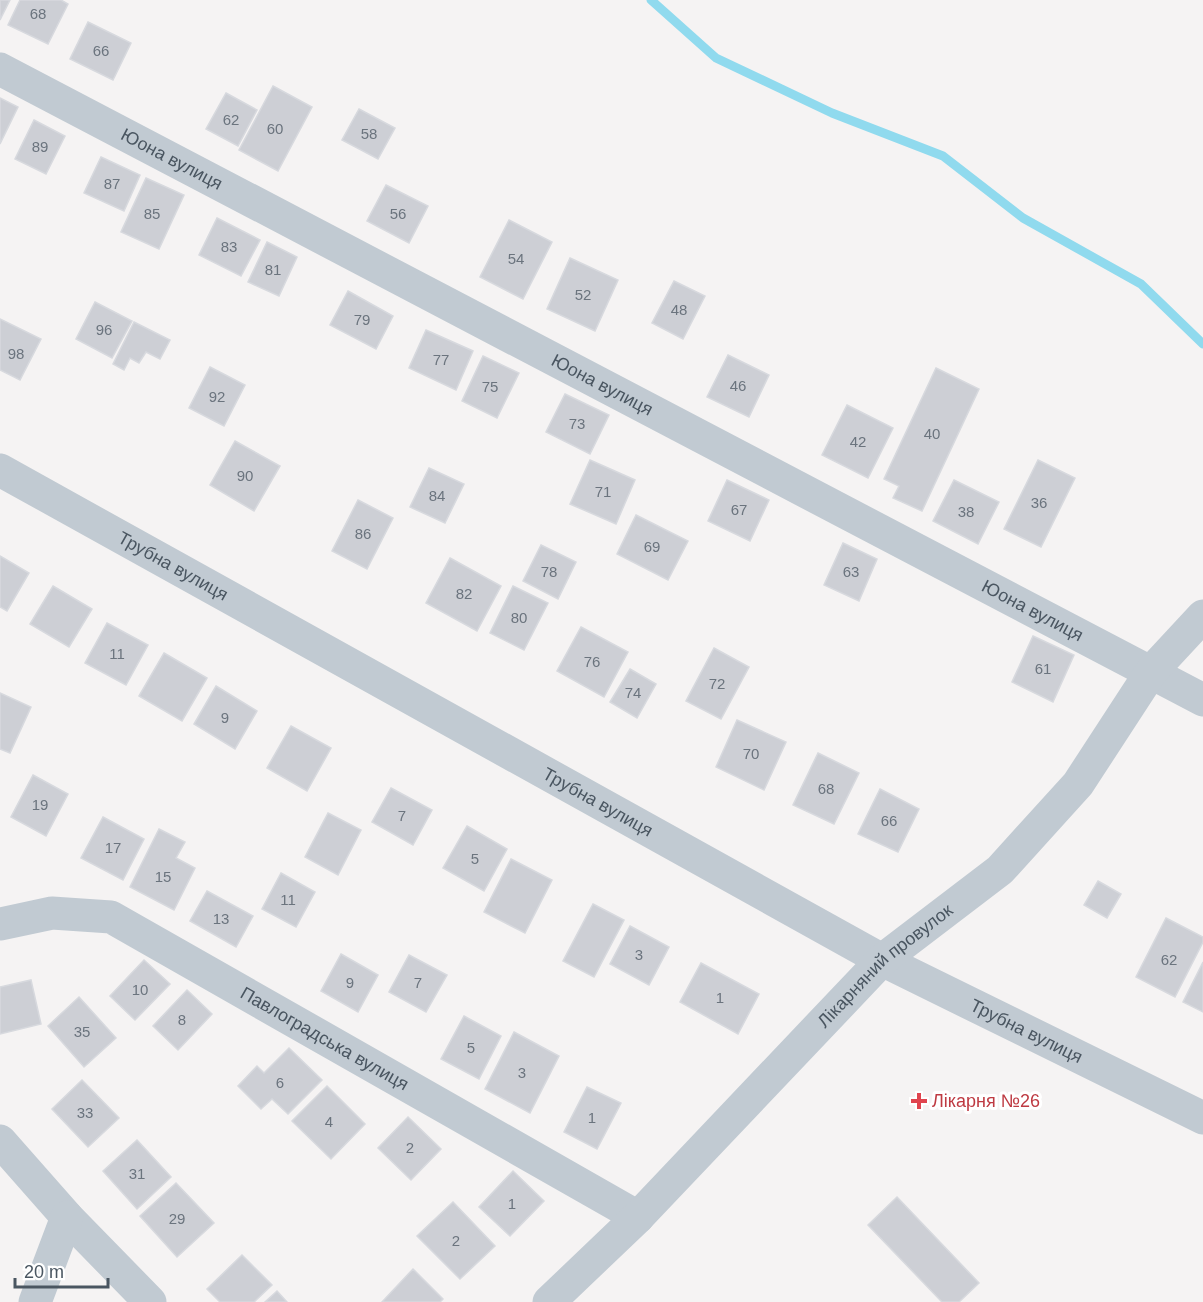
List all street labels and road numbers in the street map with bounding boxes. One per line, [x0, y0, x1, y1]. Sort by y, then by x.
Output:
street label: Юона вулиця [118, 124, 226, 194]
street label: Юона вулиця [548, 350, 656, 420]
street label: Трубна вулиця [115, 528, 232, 605]
street label: Юона вулиця [979, 576, 1087, 645]
street label: Трубна вулиця [539, 764, 656, 841]
street label: Лікарняний провулок [813, 900, 957, 1031]
street label: Павлоградська вулиця [237, 983, 412, 1094]
street label: Трубна вулиця [967, 995, 1086, 1067]

